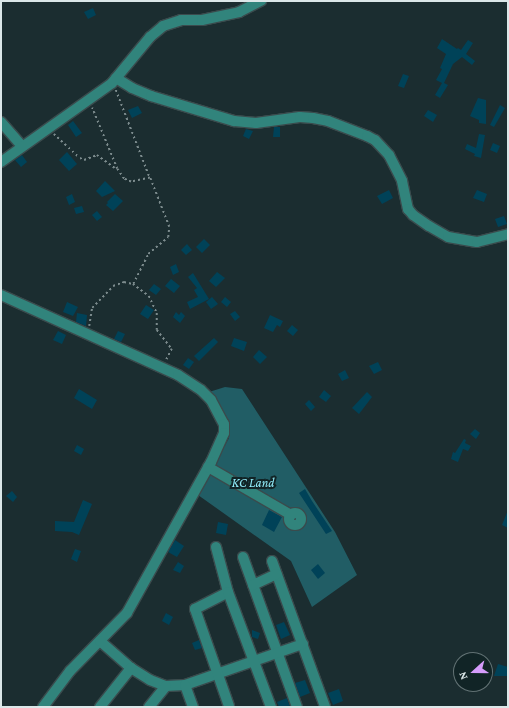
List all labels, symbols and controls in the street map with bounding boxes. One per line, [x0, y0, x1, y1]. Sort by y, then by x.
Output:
park label: KC Land [232, 475, 274, 491]
north arrow [453, 652, 493, 692]
text: N [456, 670, 470, 682]

